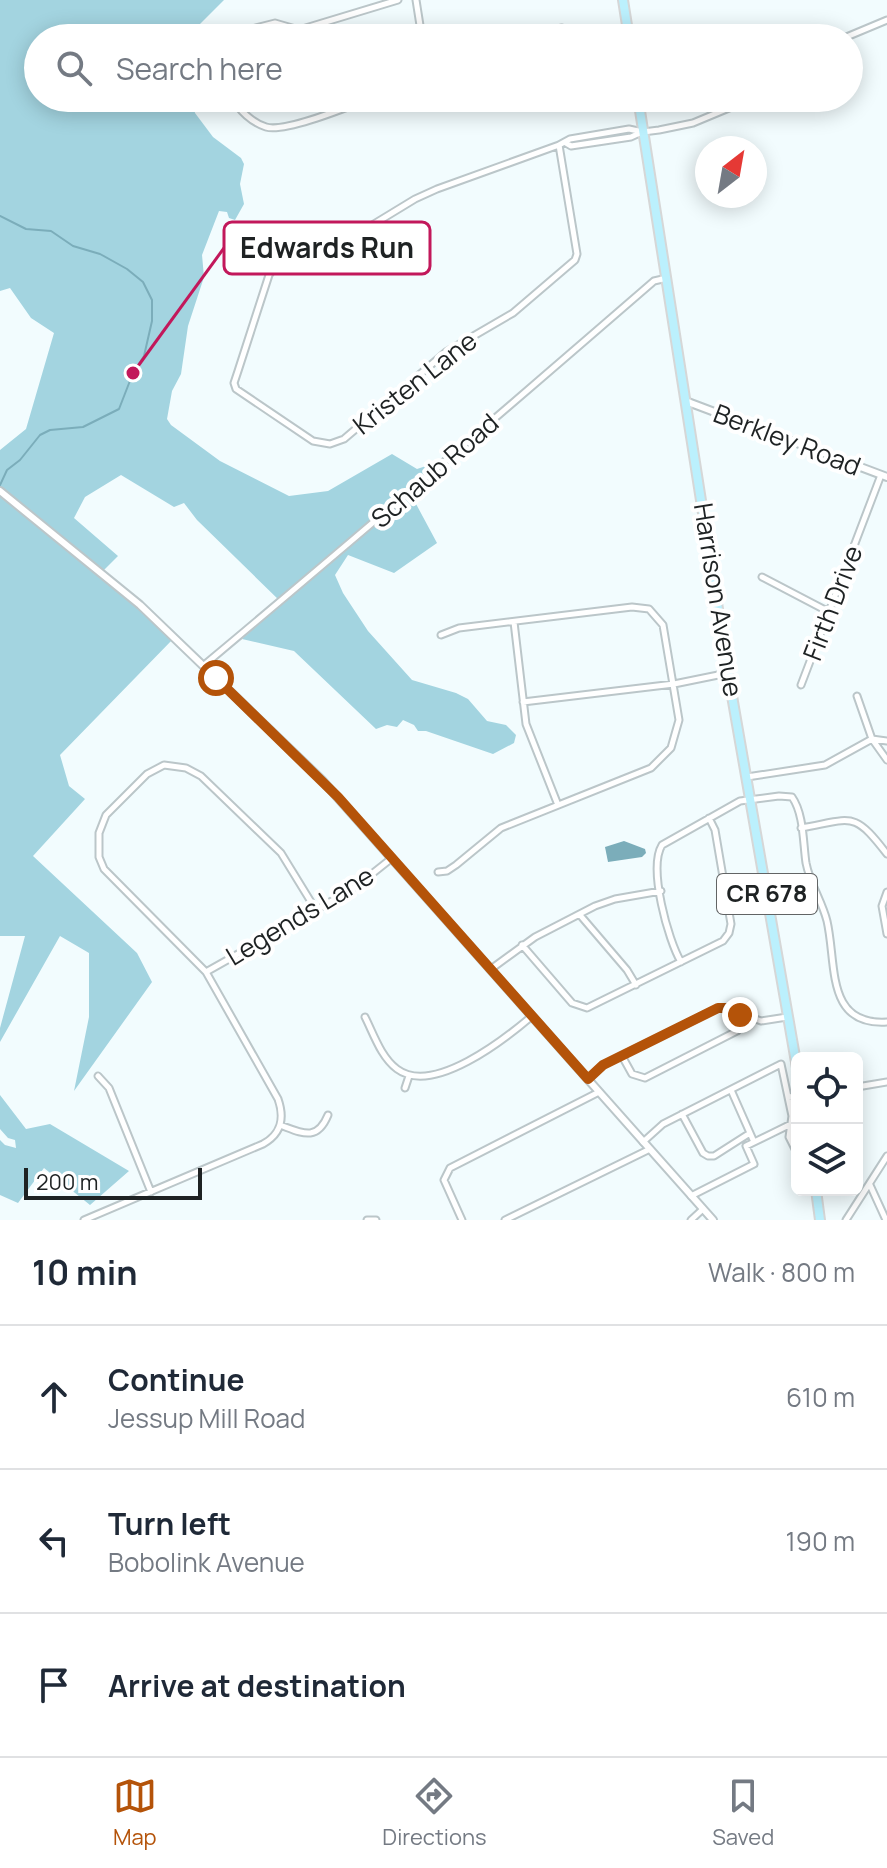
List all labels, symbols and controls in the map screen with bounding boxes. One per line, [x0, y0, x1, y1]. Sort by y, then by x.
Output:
search box [24, 24, 863, 112]
icon: search [52, 46, 96, 90]
text: Search here [116, 48, 283, 89]
north arrow [695, 136, 767, 208]
callout: Edwards Run [224, 222, 430, 274]
text: Edwards Run [240, 228, 414, 266]
street label: Kristen Lane [345, 322, 484, 442]
street label: Berkley Road [709, 394, 866, 484]
street label: Schaub Road [363, 405, 506, 536]
street label: Harrison Avenue [686, 500, 752, 699]
street label: Firth Drive [794, 540, 870, 665]
route start [198, 660, 234, 696]
street label: Legends Lane [219, 857, 380, 973]
road number: CR 678 [717, 874, 817, 914]
route end [722, 997, 758, 1033]
map controls [791, 1052, 863, 1196]
button: locate [791, 1052, 863, 1124]
button: layers [791, 1124, 863, 1196]
scale bar [24, 1164, 202, 1200]
text: 200 m [36, 1167, 98, 1197]
text: 10 min [32, 1249, 137, 1295]
text: Walk · 800 m [708, 1254, 855, 1290]
text: Continue [108, 1359, 244, 1400]
icon: ahead [32, 1375, 76, 1419]
text: 610 m [786, 1379, 855, 1415]
text: Jessup Mill Road [108, 1400, 305, 1436]
text: Turn left [108, 1503, 231, 1544]
icon: left [32, 1519, 76, 1563]
text: 190 m [786, 1523, 855, 1559]
text: Bobolink Avenue [108, 1544, 305, 1580]
icon: arrive [32, 1663, 76, 1707]
text: Arrive at destination [108, 1665, 406, 1706]
tab: Map [113, 1774, 157, 1852]
tab: Directions [382, 1774, 487, 1852]
tab: Saved [712, 1774, 774, 1852]

